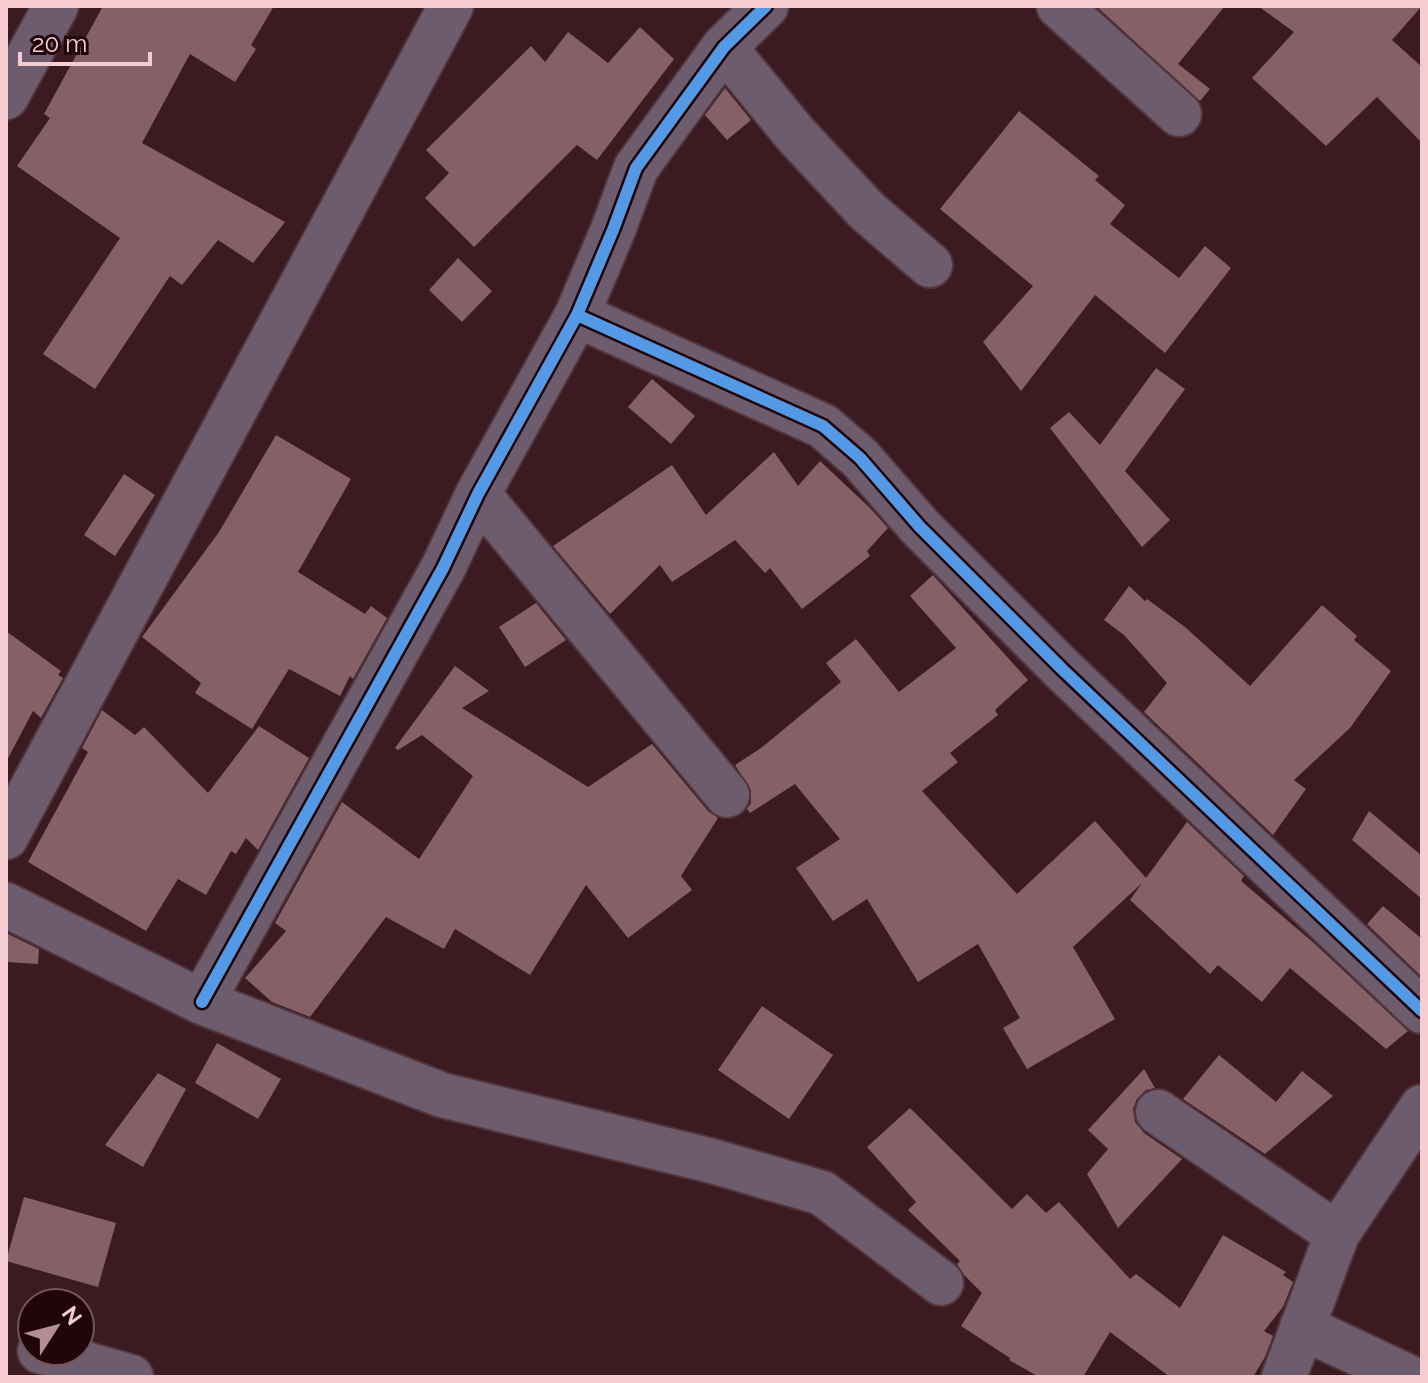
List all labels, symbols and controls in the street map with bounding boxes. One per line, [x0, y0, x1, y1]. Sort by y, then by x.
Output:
scale bar [20, 16, 150, 66]
text: 20 m [32, 29, 87, 58]
north arrow [16, 1287, 96, 1367]
text: N [57, 1301, 88, 1330]

